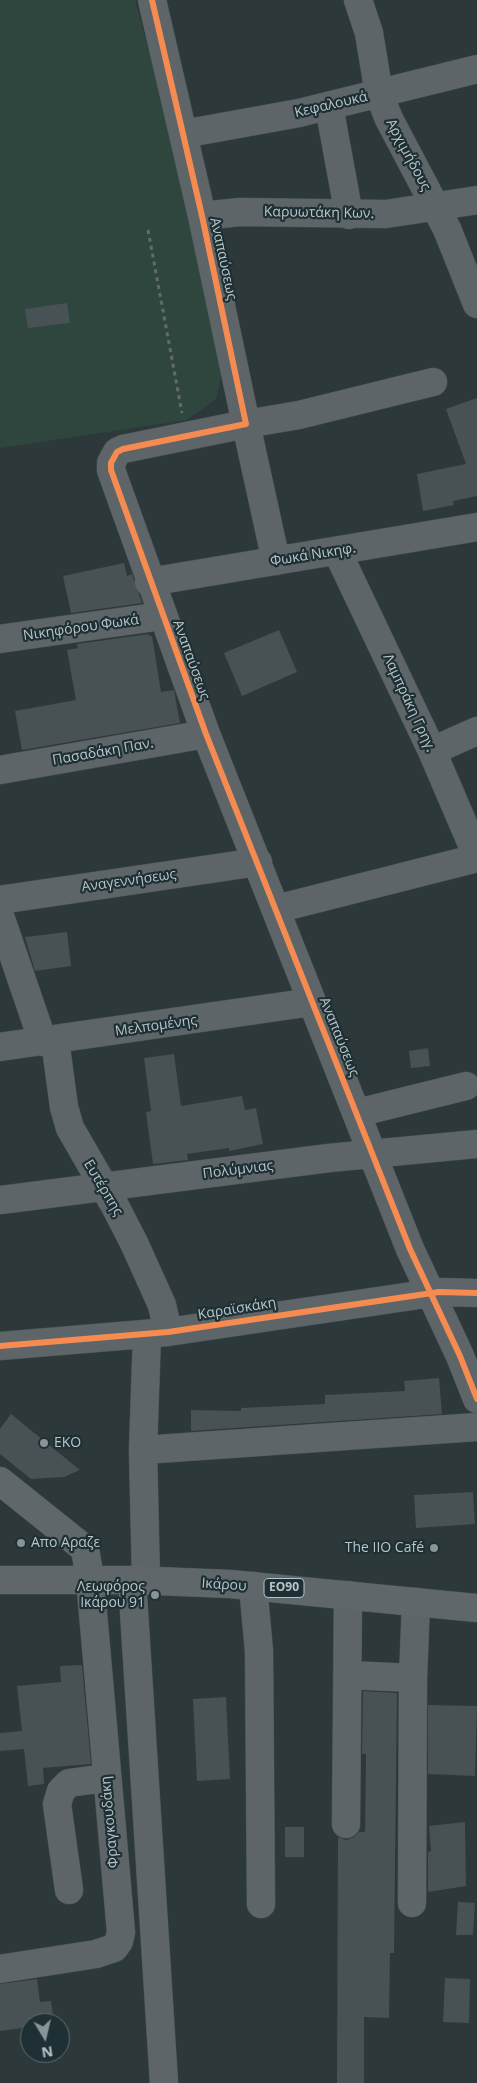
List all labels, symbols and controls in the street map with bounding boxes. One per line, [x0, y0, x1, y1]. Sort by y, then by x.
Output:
street label: Κεφαλουκά [293, 88, 369, 122]
street label: Αρχιμήδους [382, 116, 434, 194]
street label: Καρυωτάκη Κων. [264, 204, 374, 222]
street label: Αναπαύσεως [206, 216, 240, 302]
street label: Φωκά Νικηφ. [269, 540, 357, 570]
street label: Νικηφόρου Φωκά [22, 612, 140, 644]
street label: Αναπαύσεως [169, 618, 213, 702]
street label: Λαμπράκη Γρηγ. [379, 651, 439, 755]
street label: Πασαδάκη Παν. [51, 735, 155, 769]
street label: Αναγεννήσεως [81, 866, 177, 896]
street label: Αναπαύσεως [315, 995, 363, 1079]
street label: Μελπομένης [114, 1012, 198, 1040]
street label: Ευτέρπης [80, 1157, 126, 1219]
street label: Πολύμνιας [202, 1157, 274, 1183]
street label: Καραϊσκάκη [197, 1295, 277, 1323]
place label: EKO [54, 1435, 81, 1451]
marker: EKO [38, 1437, 50, 1449]
place label: Απο Αραζε [31, 1535, 100, 1551]
marker: Απο Αραζε [15, 1537, 27, 1549]
place label: The IIO Café [345, 1540, 424, 1556]
marker: The IIO Café [428, 1542, 440, 1554]
street label: Ικάρου [201, 1575, 247, 1595]
place label: Λεωφόρος Ικάρου 91 [77, 1579, 145, 1611]
road number: ΕΟ90 [264, 1579, 304, 1598]
marker: Λεωφόρος Ικάρου 91 [149, 1589, 161, 1601]
street label: Φραγκουδάκη [98, 1775, 122, 1869]
north arrow [20, 2013, 70, 2063]
text: N [40, 2042, 54, 2063]

